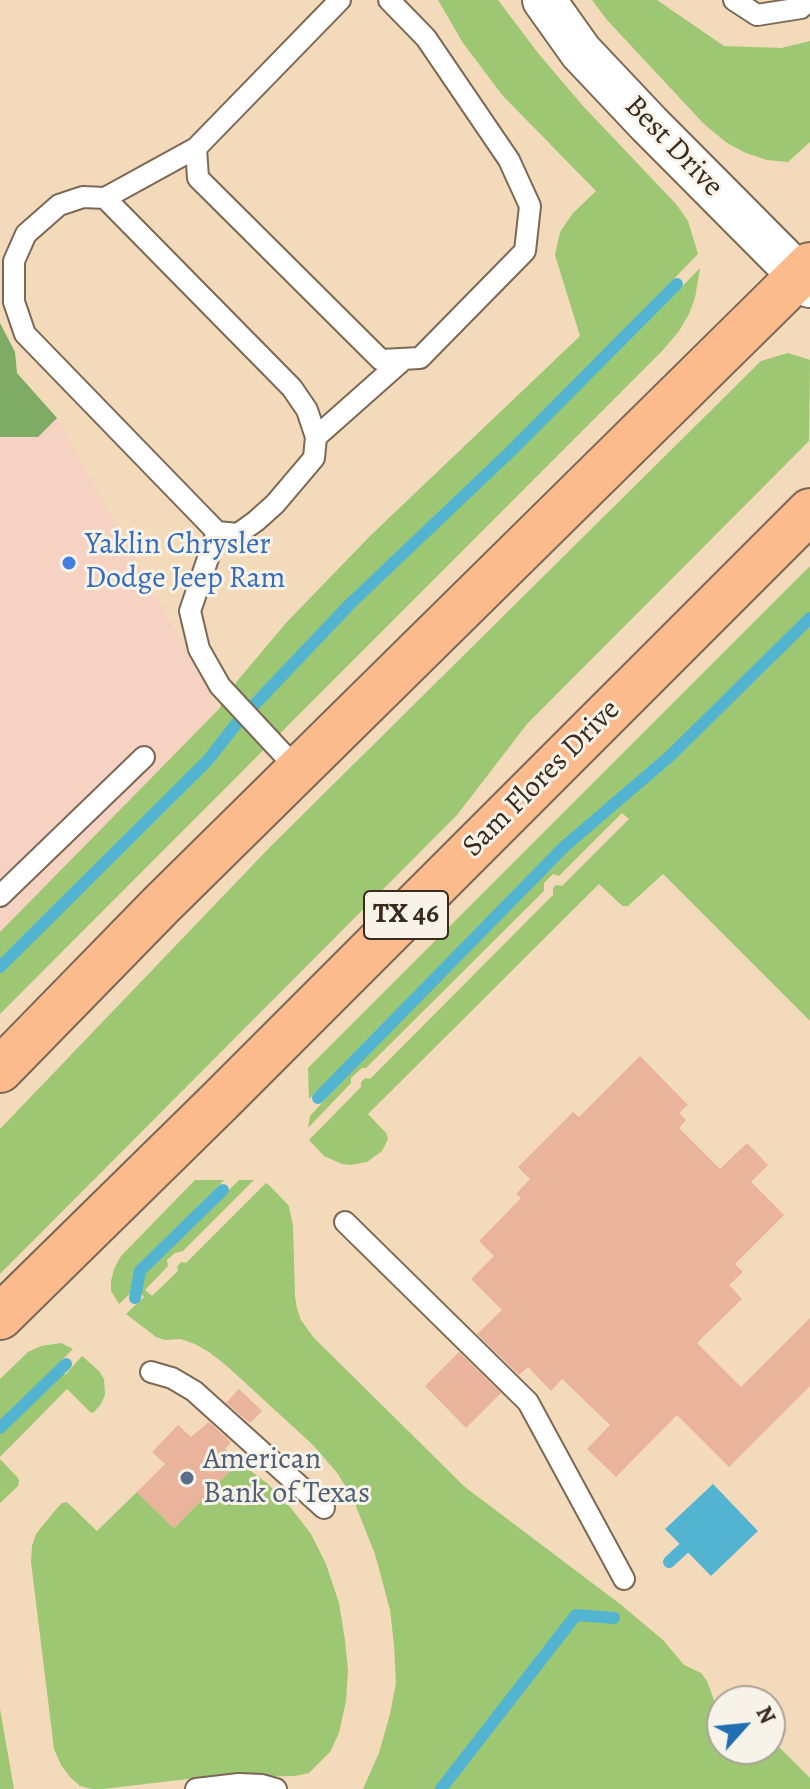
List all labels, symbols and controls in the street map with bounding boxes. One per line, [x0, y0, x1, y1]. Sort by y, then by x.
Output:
street label: Best Drive [616, 89, 730, 205]
place label: Yaklin Chrysler Dodge Jeep Ram [85, 528, 285, 598]
marker: Yaklin Chrysler Dodge Jeep Ram [60, 554, 78, 572]
street label: Sam Flores Drive [456, 693, 628, 865]
road number: TX 46 [364, 891, 448, 939]
place label: American Bank of Texas [203, 1443, 370, 1514]
marker: American Bank of Texas [178, 1469, 196, 1487]
north arrow [706, 1685, 786, 1765]
text: N [749, 1701, 783, 1729]

